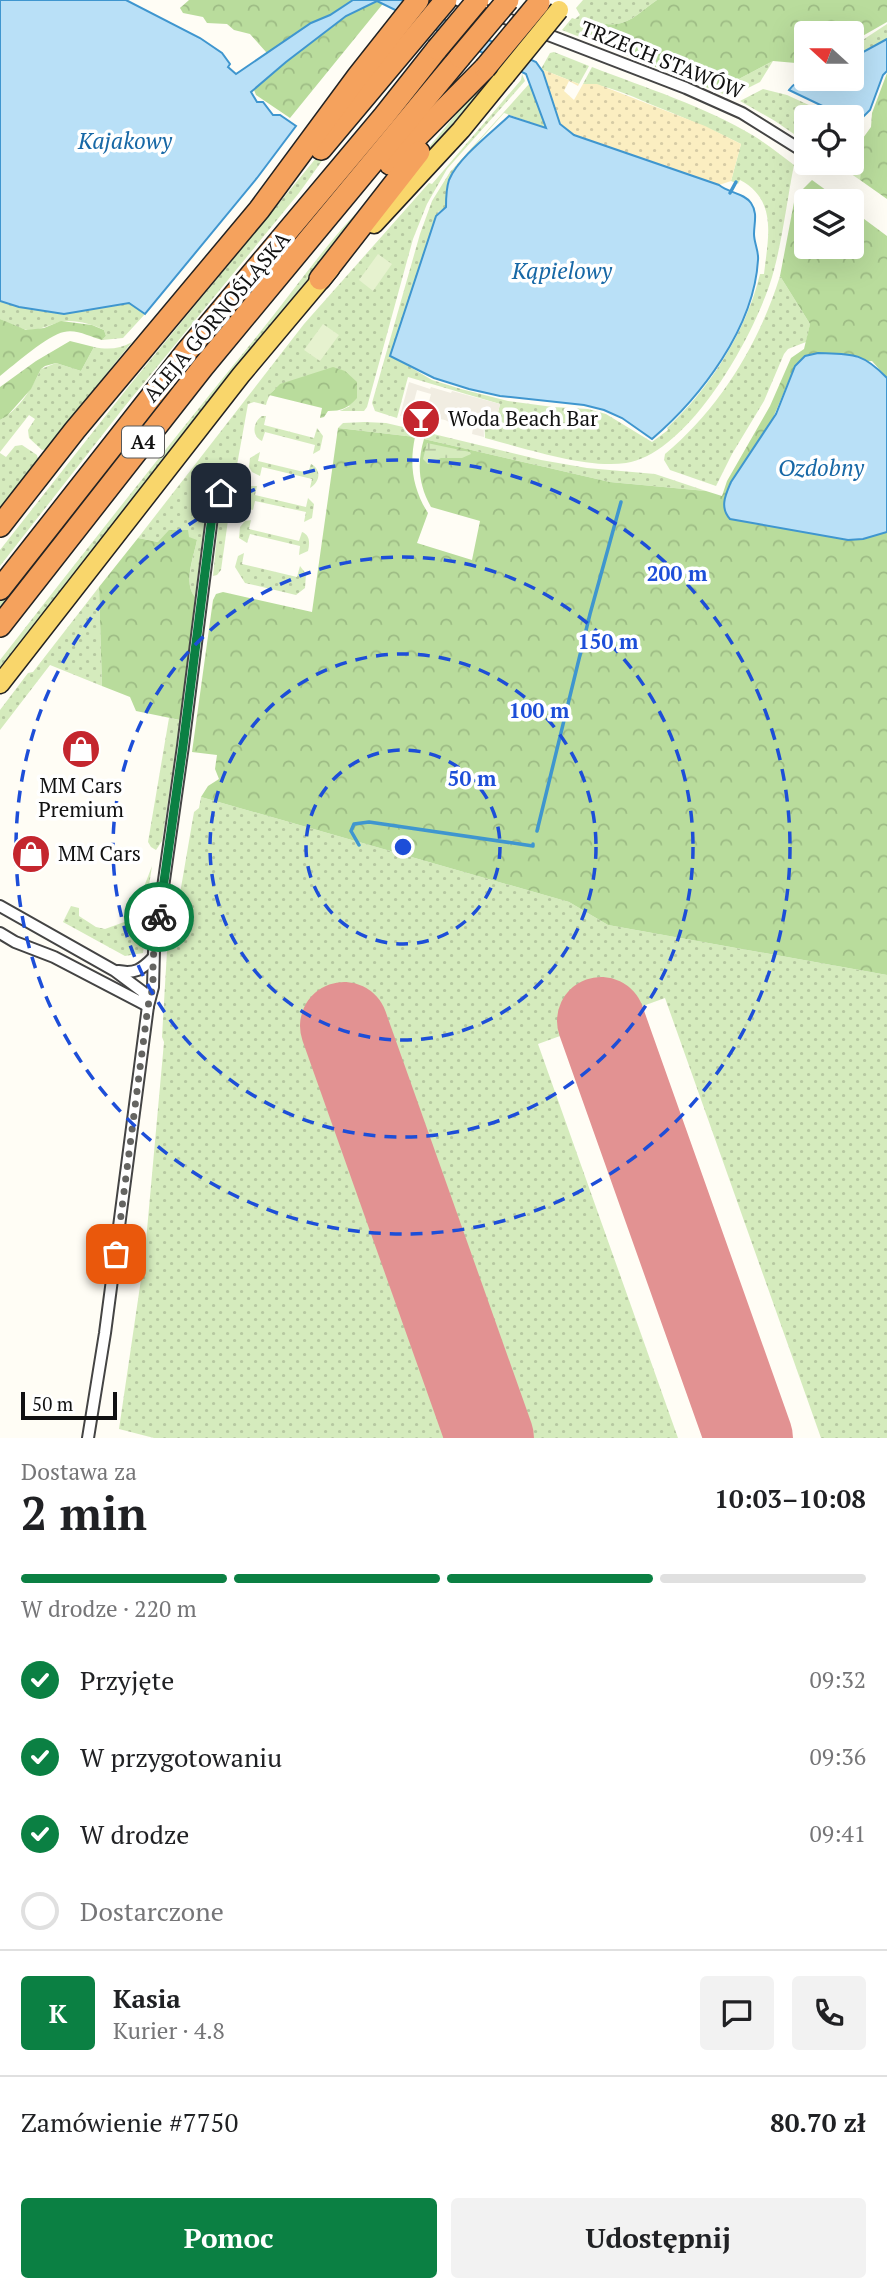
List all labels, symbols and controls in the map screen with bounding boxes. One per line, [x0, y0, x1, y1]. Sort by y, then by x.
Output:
street label: TRZECH STAWÓW [577, 14, 749, 105]
north arrow [794, 21, 864, 91]
map controls [794, 21, 864, 259]
button: locate [794, 105, 864, 175]
water label: Kajakowy [77, 125, 172, 156]
button: layers [794, 189, 864, 259]
street label: ALEJA GÓRNOŚLĄSKA [137, 225, 296, 407]
water label: Kąpielowy [511, 255, 613, 286]
bar icon: Woda Beach Bar [400, 398, 442, 440]
place label: Woda Beach Bar [448, 404, 598, 432]
road number: A4 [122, 426, 164, 458]
water label: Ozdobny [778, 452, 865, 483]
pin [191, 463, 251, 523]
icon: home [202, 474, 240, 512]
text: 200 m [647, 559, 708, 587]
text: 150 m [578, 627, 639, 655]
text: 100 m [509, 696, 570, 724]
shop icon: MM Cars Premium [60, 728, 102, 770]
text: 50 m [448, 764, 497, 792]
place label: MM Cars Premium [38, 771, 124, 823]
shop icon: MM Cars [10, 833, 52, 875]
centre of rings [391, 835, 415, 859]
place label: MM Cars [58, 839, 141, 867]
courier [124, 882, 194, 952]
icon: bike [140, 898, 178, 936]
pin [86, 1224, 146, 1284]
icon: bag [97, 1235, 135, 1273]
scale bar [21, 1389, 117, 1421]
text: 50 m [32, 1391, 73, 1416]
text: Dostawa za [21, 1456, 137, 1487]
text: 10:03–10:08 [714, 1481, 866, 1515]
text: 2 min [21, 1482, 147, 1543]
text: W drodze · 220 m [21, 1593, 197, 1624]
icon: check [21, 1661, 59, 1699]
text: Przyjęte [80, 1663, 174, 1697]
text: 09:32 [809, 1664, 866, 1695]
icon: check [21, 1738, 59, 1776]
text: W przygotowaniu [80, 1740, 282, 1774]
text: 09:36 [809, 1741, 866, 1772]
icon: check [21, 1815, 59, 1853]
text: W drodze [80, 1817, 189, 1851]
text: 09:41 [809, 1818, 866, 1849]
text: Dostarczone [80, 1894, 224, 1928]
button: chat [700, 1976, 774, 2050]
button: phone [792, 1976, 866, 2050]
text: Kasia [113, 1981, 181, 2015]
text: K [49, 1996, 67, 2030]
text: Kurier · 4.8 [113, 2015, 225, 2046]
text: Zamówienie #7750 [21, 2105, 238, 2139]
text: 80.70 zł [770, 2105, 866, 2139]
button: Pomoc [21, 2198, 437, 2278]
button: Udostępnij [451, 2198, 866, 2278]

